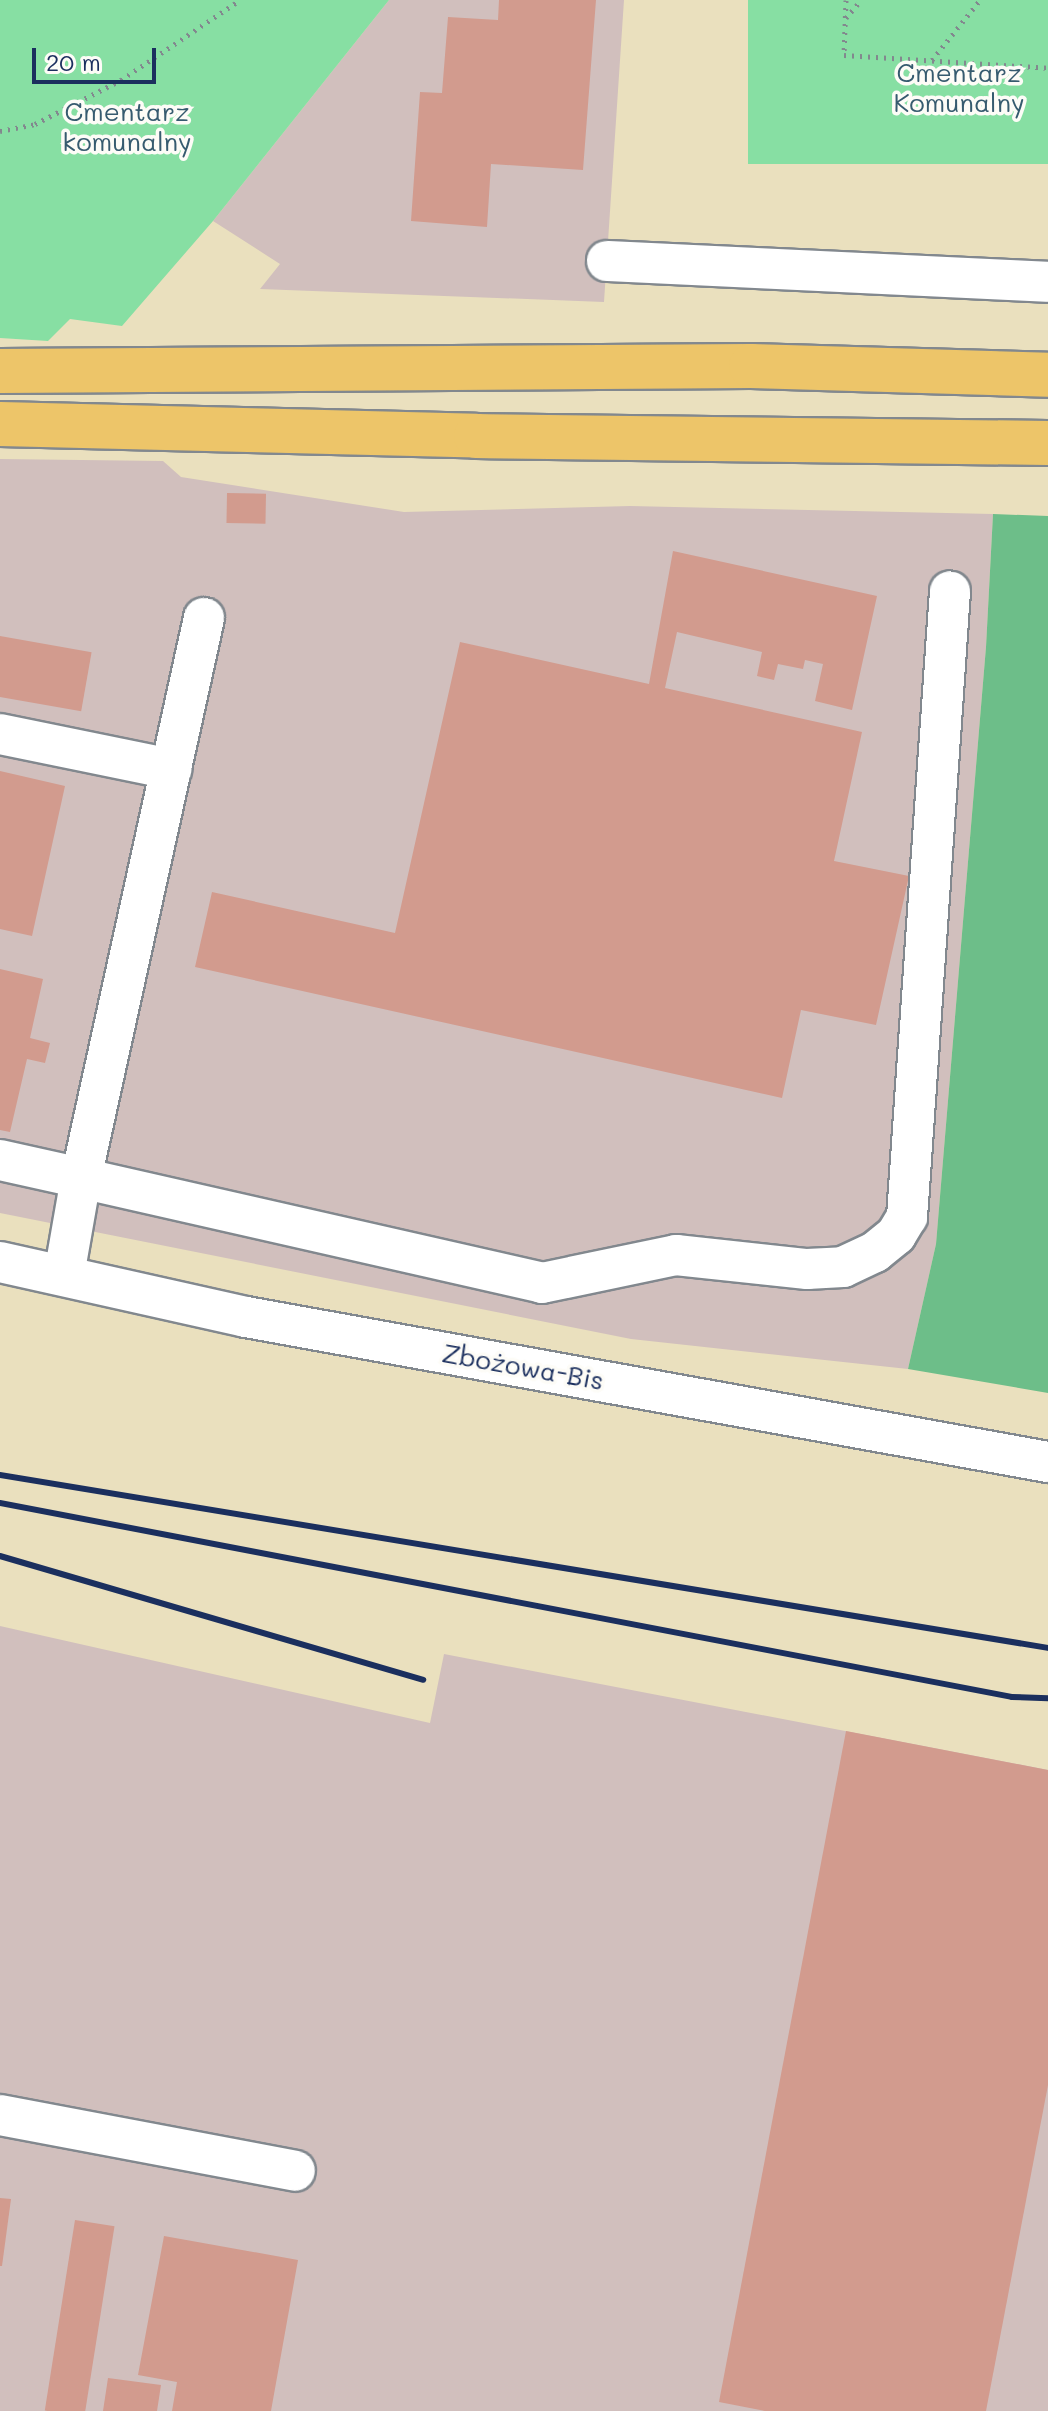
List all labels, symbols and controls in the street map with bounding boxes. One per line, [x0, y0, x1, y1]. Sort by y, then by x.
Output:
scale bar [36, 32, 160, 82]
text: 20 m [46, 46, 101, 77]
park label: Cmentarz Komunalny [893, 57, 1025, 118]
park label: Cmentarz komunalny [62, 96, 192, 158]
street label: Zbożowa-Bis [440, 1337, 606, 1397]

